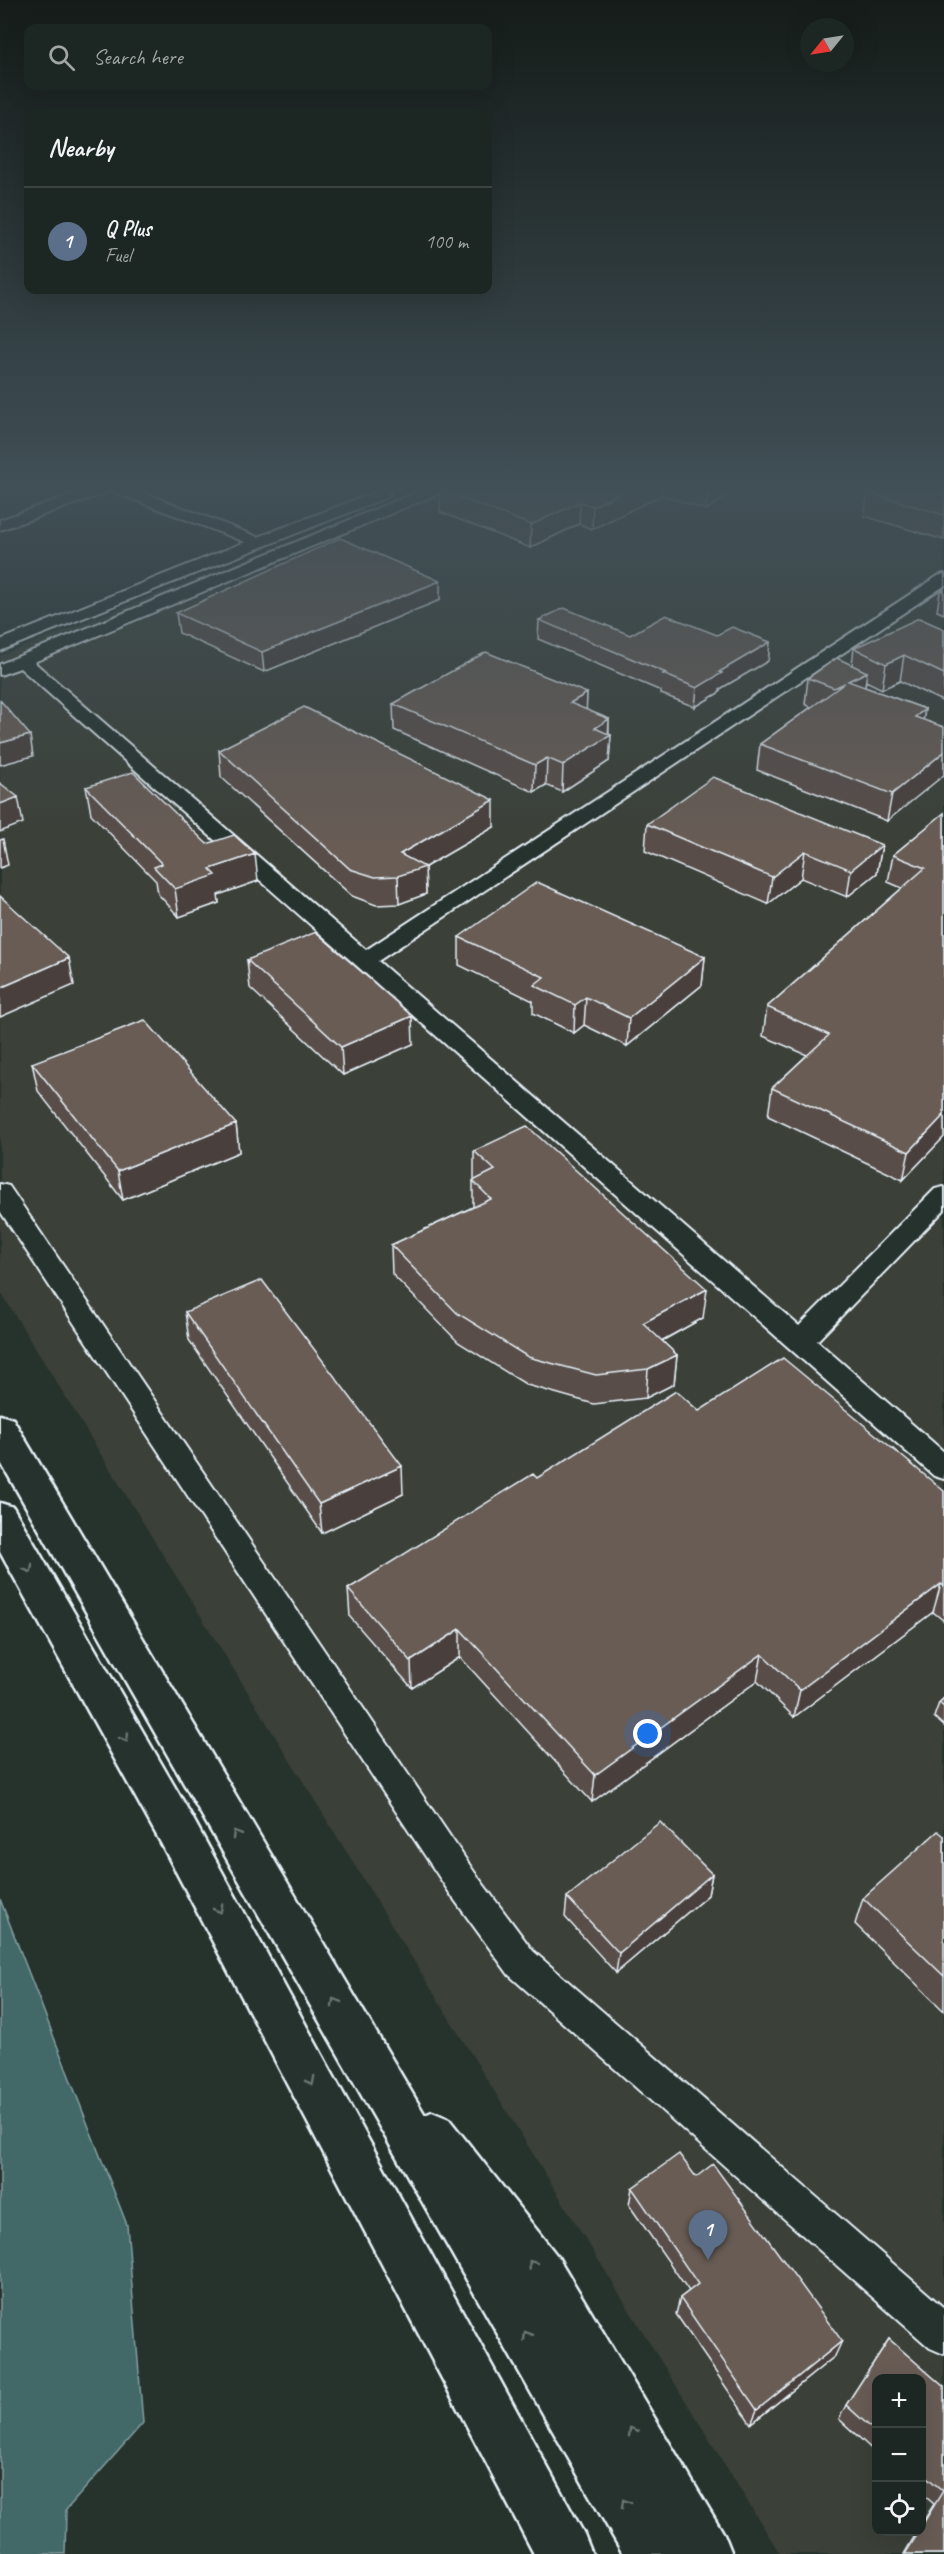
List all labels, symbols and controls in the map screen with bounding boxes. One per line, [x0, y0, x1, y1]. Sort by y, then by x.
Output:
north arrow [800, 18, 854, 72]
search box [24, 24, 492, 90]
icon: search [45, 41, 78, 74]
text: Search here [93, 43, 183, 71]
text: Nearby [48, 131, 113, 164]
text: Q Plus [105, 215, 151, 243]
text: 1 [63, 229, 72, 254]
text: 100 m [425, 229, 468, 254]
text: Fuel [105, 243, 131, 268]
one-way arrow [22, 1563, 33, 1573]
your location [633, 1719, 662, 1748]
one-way arrow [118, 1732, 129, 1743]
one-way arrow [232, 1830, 244, 1840]
one-way arrow [212, 1903, 223, 1914]
one-way arrow [330, 1998, 342, 2008]
one-way arrow [304, 2075, 315, 2085]
pin: 1 [688, 2210, 728, 2260]
one-way arrow [528, 2260, 539, 2271]
one-way arrow [523, 2330, 534, 2341]
map controls [872, 2374, 926, 2536]
button: + [872, 2374, 926, 2428]
one-way arrow [627, 2427, 639, 2437]
button: − [872, 2428, 926, 2482]
button: locate [872, 2482, 926, 2536]
one-way arrow [621, 2499, 632, 2509]

